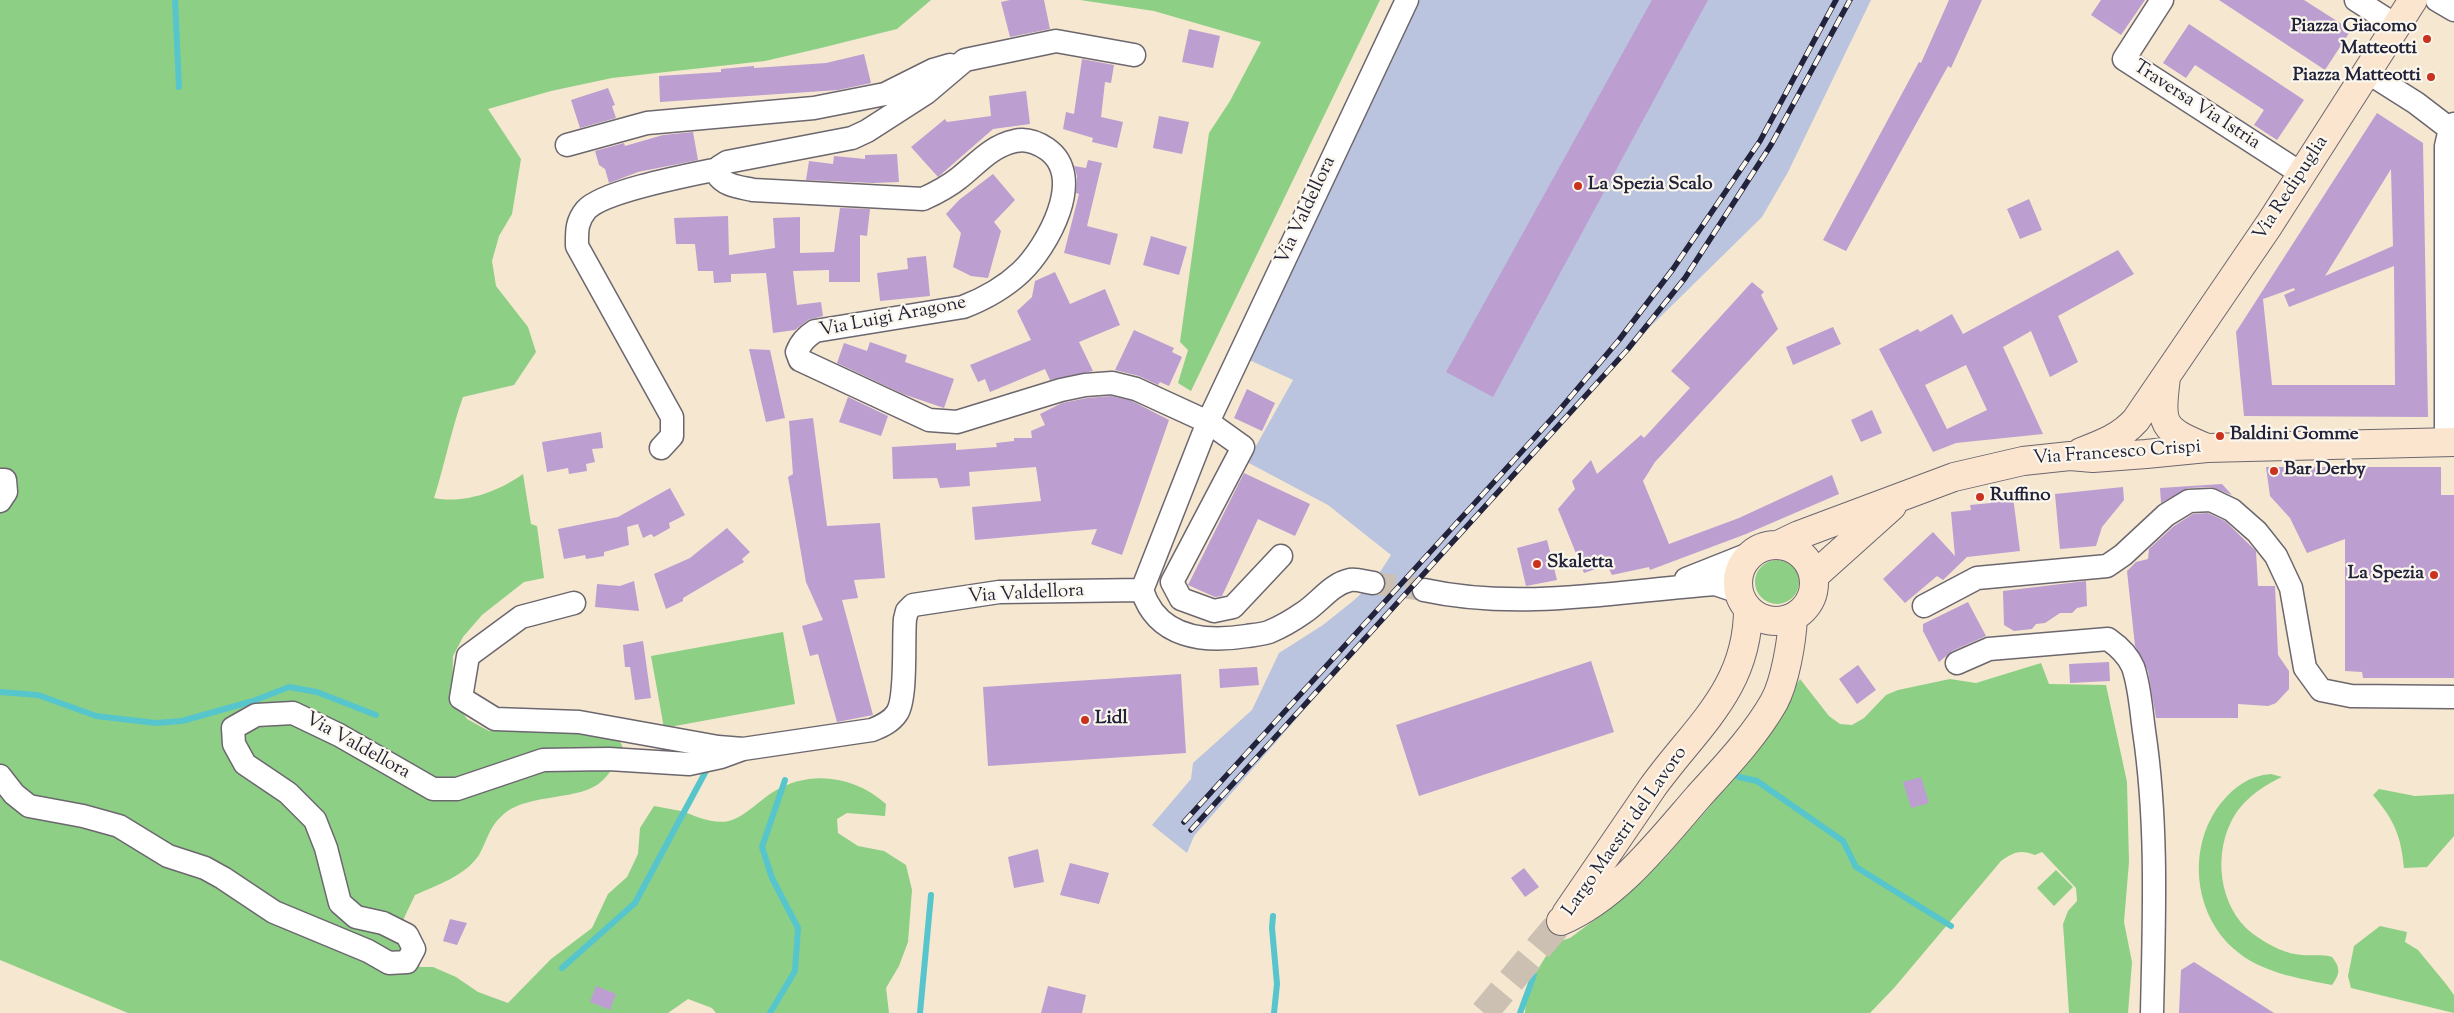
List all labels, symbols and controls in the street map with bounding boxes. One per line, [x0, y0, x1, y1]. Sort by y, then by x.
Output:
place label: Piazza Giacomo Matteotti [2291, 17, 2417, 61]
marker: Piazza Giacomo Matteotti [2421, 33, 2433, 45]
street label: Traversa Via Istria [2128, 56, 2264, 156]
place label: Piazza Matteotti [2293, 66, 2421, 88]
marker: Piazza Matteotti [2425, 71, 2437, 83]
street label: Via Redipuglia [2250, 132, 2334, 246]
street label: Via Valdellora [1272, 153, 1342, 269]
place label: La Spezia Scalo [1588, 175, 1713, 197]
marker: La Spezia Scalo [1572, 180, 1584, 192]
street label: Via Luigi Aragone [818, 293, 968, 343]
place label: Baldini Gomme [2230, 425, 2359, 447]
marker: Baldini Gomme [2214, 430, 2226, 442]
street label: Via Francesco Crispi [2032, 437, 2202, 471]
place label: Bar Derby [2284, 460, 2366, 482]
marker: Bar Derby [2268, 465, 2280, 477]
place label: Ruffino [1990, 486, 2051, 508]
marker: Ruffino [1974, 491, 1986, 503]
place label: Skaletta [1547, 553, 1613, 575]
marker: Skaletta [1531, 558, 1543, 570]
place label: La Spezia [2348, 564, 2424, 586]
marker: La Spezia [2428, 569, 2440, 581]
street label: Via Valdellora [967, 581, 1085, 609]
street label: Via Valdellora [301, 709, 413, 785]
place label: Lidl [1095, 709, 1128, 731]
marker: Lidl [1079, 714, 1091, 726]
street label: Largo Maestri del Lavoro [1559, 743, 1693, 921]

